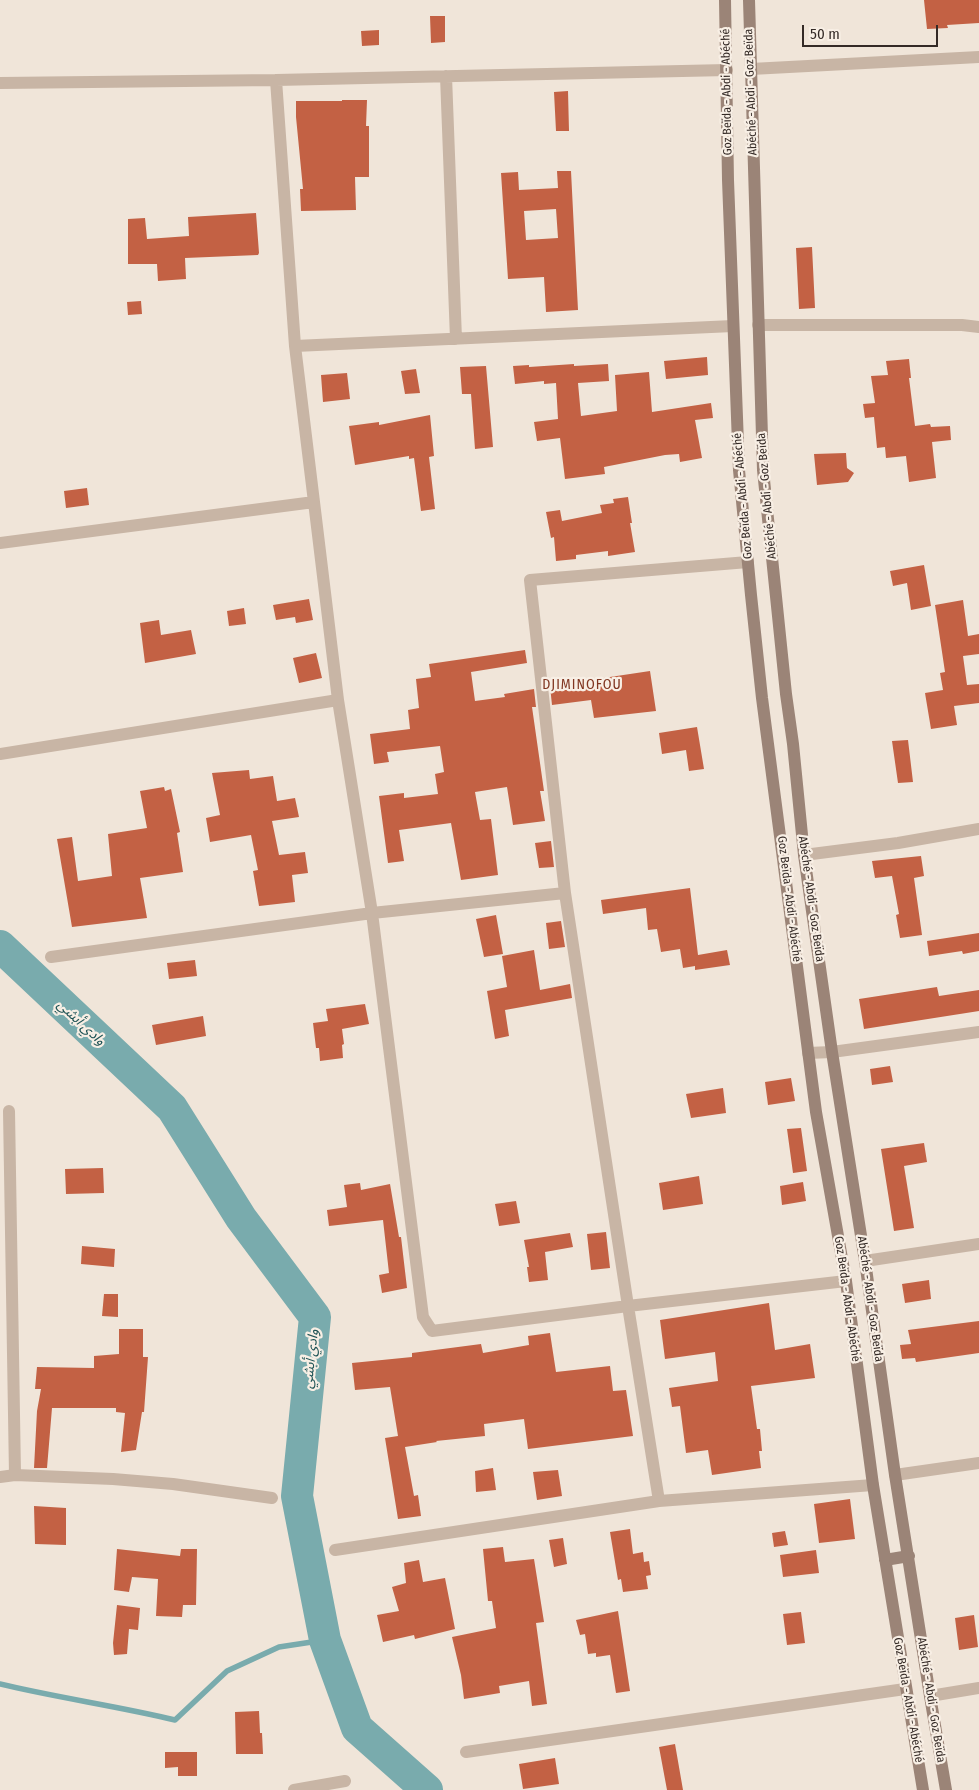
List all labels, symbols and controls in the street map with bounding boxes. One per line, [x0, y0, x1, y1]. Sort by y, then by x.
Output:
scale bar [804, 15, 940, 47]
text: 50 m [810, 25, 840, 43]
street label: Goz Beïda - Abdi - Abéché [719, 28, 735, 156]
street label: Abéché - Abdi - Goz Beïda [742, 28, 760, 156]
street label: Goz Beïda - Abdi - Abéché [730, 432, 756, 560]
street label: Abéché - Abdi - Goz Beïda [754, 432, 780, 560]
district label: DJIMINOFOU [541, 677, 623, 693]
street label: Goz Beïda - Abdi - Abéché [774, 835, 804, 963]
street label: Abéché - Abdi - Goz Beïda [795, 835, 827, 963]
water label: وادي أبشي [54, 997, 108, 1049]
street label: Goz Beïda - Abdi - Abéché [831, 1235, 863, 1363]
street label: Abéché - Abdi - Goz Beïda [854, 1235, 886, 1363]
water label: وادي أبشي [300, 1329, 322, 1389]
street label: Goz Beïda - Abdi - Abéché [890, 1636, 926, 1764]
street label: Abéché - Abdi - Goz Beïda [914, 1636, 948, 1764]

